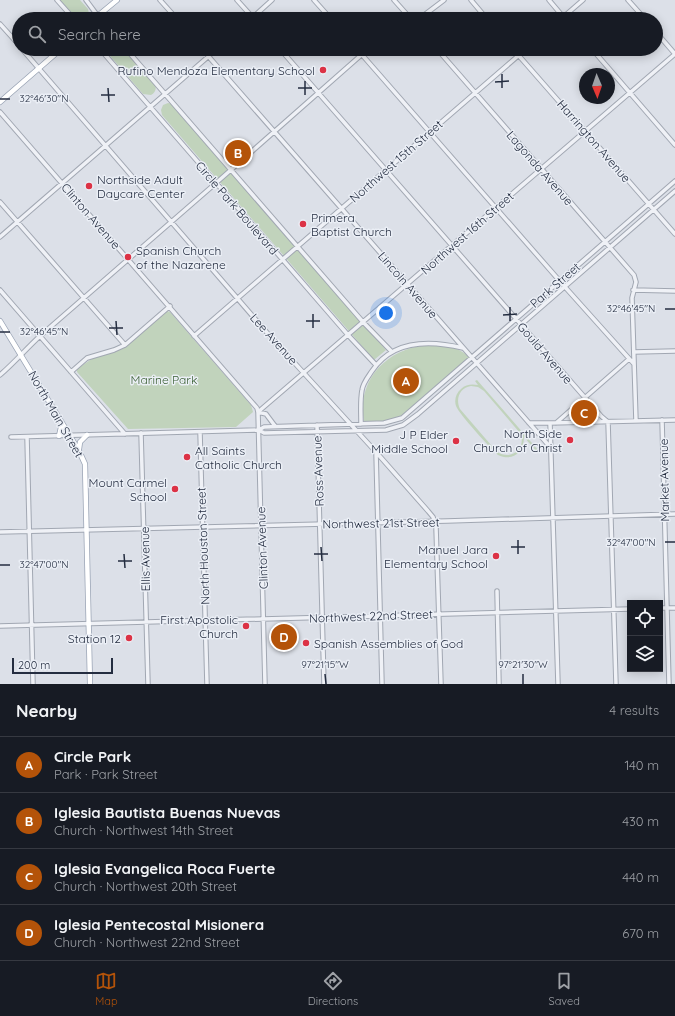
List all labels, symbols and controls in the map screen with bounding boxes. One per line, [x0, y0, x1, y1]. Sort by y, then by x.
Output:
search box [12, 12, 663, 56]
icon: search [26, 23, 48, 45]
text: Search here [58, 25, 141, 44]
place label: Rufino Mendoza Elementary School [118, 63, 315, 78]
marker: Rufino Mendoza Elementary School [318, 65, 328, 75]
north arrow [579, 68, 615, 104]
text: 32°46'30"N [20, 92, 68, 105]
street label: Harrington Avenue [554, 97, 634, 186]
street label: Northwest 15th Street [346, 117, 446, 205]
street label: Lagonda Avenue [504, 128, 577, 209]
pin: B [225, 138, 251, 168]
street label: Circle Park Boulevard [192, 158, 282, 258]
place label: Northside Adult Daycare Center [97, 172, 185, 201]
street label: Clinton Avenue [58, 180, 124, 252]
marker: Northside Adult Daycare Center [84, 181, 94, 191]
street label: Northwest 16th Street [418, 189, 516, 277]
place label: Primera Baptist Church [311, 210, 392, 239]
marker: Primera Baptist Church [298, 219, 308, 229]
place label: Spanish Church of the Nazarene [136, 243, 226, 272]
street label: Lincoln Avenue [375, 249, 441, 322]
marker: Spanish Church of the Nazarene [123, 252, 133, 262]
street label: Park Street [527, 259, 583, 311]
text: 32°46'45"N [607, 302, 655, 315]
your location [376, 303, 396, 323]
street label: Lee Avenue [247, 310, 301, 368]
street label: Gould Avenue [514, 319, 576, 387]
text: 32°46'45"N [20, 325, 68, 338]
pin: A [393, 366, 419, 396]
street label: North Main Street [25, 368, 87, 460]
park label: Marine Park [131, 372, 197, 387]
pin: C [571, 398, 597, 428]
place label: North Side Church of Christ [473, 426, 562, 455]
place label: J P Elder Middle School [371, 427, 448, 456]
street label: Ross Avenue [309, 435, 327, 507]
marker: North Side Church of Christ [565, 435, 575, 445]
marker: J P Elder Middle School [451, 436, 461, 446]
street label: Market Avenue [656, 438, 672, 522]
place label: All Saints Catholic Church [195, 443, 282, 472]
marker: All Saints Catholic Church [182, 452, 192, 462]
place label: Mount Carmel School [89, 475, 167, 504]
marker: Mount Carmel School [170, 484, 180, 494]
street label: North Houston Street [193, 487, 213, 605]
street label: Clinton Avenue [253, 506, 271, 590]
street label: Northwest 21st Street [322, 514, 440, 532]
street label: Ellis Avenue [137, 526, 153, 592]
text: 32°47'00"N [606, 536, 656, 549]
place label: Manuel Jara Elementary School [384, 542, 488, 571]
marker: Manuel Jara Elementary School [491, 551, 501, 561]
text: 32°47'00"N [19, 558, 69, 571]
map controls [627, 600, 663, 672]
button: locate [627, 600, 663, 636]
street label: Northwest 22nd Street [309, 606, 433, 626]
place label: First Apostolic Church [160, 612, 238, 641]
marker: First Apostolic Church [241, 621, 251, 631]
pin: D [271, 622, 297, 652]
place label: Station 12 [68, 631, 121, 646]
marker: Station 12 [124, 633, 134, 643]
place label: Spanish Assemblies of God [314, 636, 463, 651]
button: layers [627, 636, 663, 672]
marker: Spanish Assemblies of God [301, 638, 311, 648]
scale bar [12, 656, 113, 675]
text: 200 m [18, 658, 50, 672]
text: 97°21'15"W [301, 658, 349, 671]
text: 97°21'30"W [498, 658, 548, 671]
text: Nearby [16, 700, 77, 721]
text: 4 results [609, 702, 659, 718]
text: Circle Park [54, 747, 131, 766]
text: A [25, 757, 33, 773]
text: 140 m [624, 757, 659, 773]
text: Park · Park Street [54, 766, 158, 782]
text: Iglesia Bautista Buenas Nuevas [54, 803, 280, 822]
text: B [25, 813, 33, 829]
text: 430 m [622, 813, 659, 829]
text: Church · Northwest 14th Street [54, 822, 233, 838]
text: Iglesia Evangelica Roca Fuerte [54, 859, 275, 878]
text: C [25, 869, 33, 885]
text: 440 m [622, 869, 659, 885]
text: Church · Northwest 20th Street [54, 878, 237, 894]
text: Iglesia Pentecostal Misionera [54, 915, 264, 934]
text: D [24, 925, 34, 941]
text: 670 m [622, 925, 659, 941]
text: Church · Northwest 22nd Street [54, 934, 240, 950]
tab: Map [95, 970, 118, 1008]
tab: Directions [308, 970, 358, 1008]
tab: Saved [548, 970, 580, 1008]

